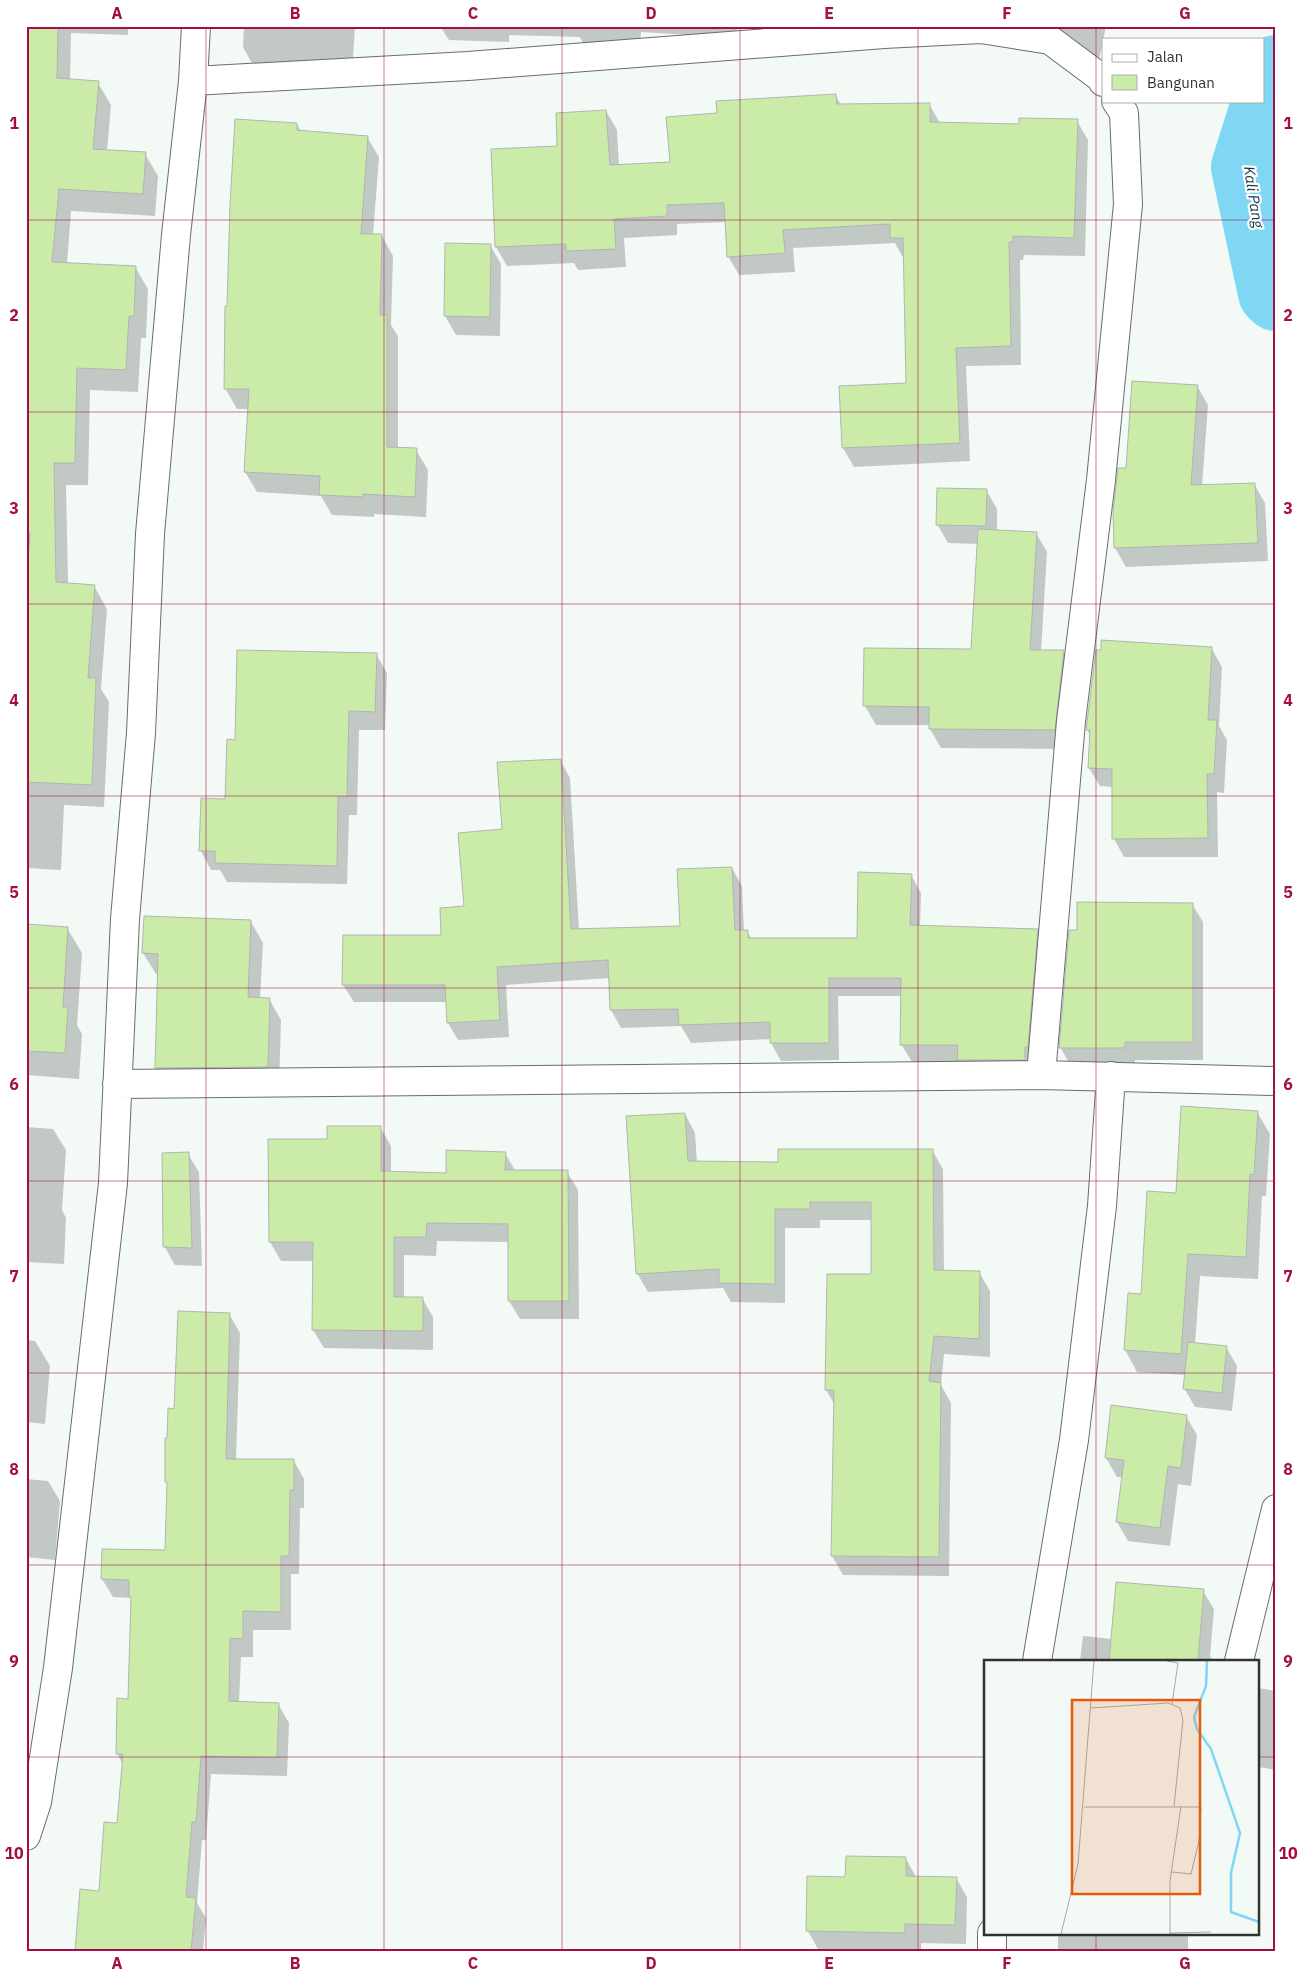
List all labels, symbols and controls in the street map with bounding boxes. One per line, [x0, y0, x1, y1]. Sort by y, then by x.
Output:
text: A [112, 3, 123, 23]
text: B [290, 3, 301, 23]
text: C [468, 3, 478, 23]
text: D [645, 3, 657, 23]
text: E [824, 3, 834, 23]
text: F [1002, 3, 1012, 23]
text: G [1179, 3, 1191, 23]
legend [1102, 38, 1264, 102]
text: Jalan [1147, 47, 1183, 66]
text: Bangunan [1147, 73, 1215, 92]
text: 1 [9, 113, 19, 133]
text: 1 [1283, 113, 1293, 133]
water label: Kali Pang [1240, 165, 1268, 231]
text: 2 [9, 305, 19, 325]
text: 2 [1283, 305, 1293, 325]
text: 3 [9, 498, 19, 518]
text: 3 [1283, 498, 1293, 518]
text: 4 [9, 690, 19, 710]
text: 4 [1283, 690, 1293, 710]
text: 5 [9, 882, 19, 902]
text: 5 [1283, 882, 1293, 902]
text: 6 [9, 1074, 19, 1094]
text: 6 [1283, 1074, 1293, 1094]
text: 7 [9, 1266, 19, 1286]
text: 7 [1283, 1266, 1293, 1286]
text: 8 [9, 1459, 19, 1479]
text: 8 [1283, 1459, 1293, 1479]
text: 9 [9, 1651, 19, 1671]
text: 9 [1283, 1651, 1293, 1671]
inset map [984, 1660, 1260, 1934]
text: 10 [4, 1843, 24, 1863]
text: 10 [1278, 1843, 1298, 1863]
text: A [112, 1953, 123, 1973]
text: B [290, 1953, 301, 1973]
text: C [468, 1953, 478, 1973]
text: D [645, 1953, 657, 1973]
text: E [824, 1953, 834, 1973]
text: F [1002, 1953, 1012, 1973]
text: G [1179, 1953, 1191, 1973]

